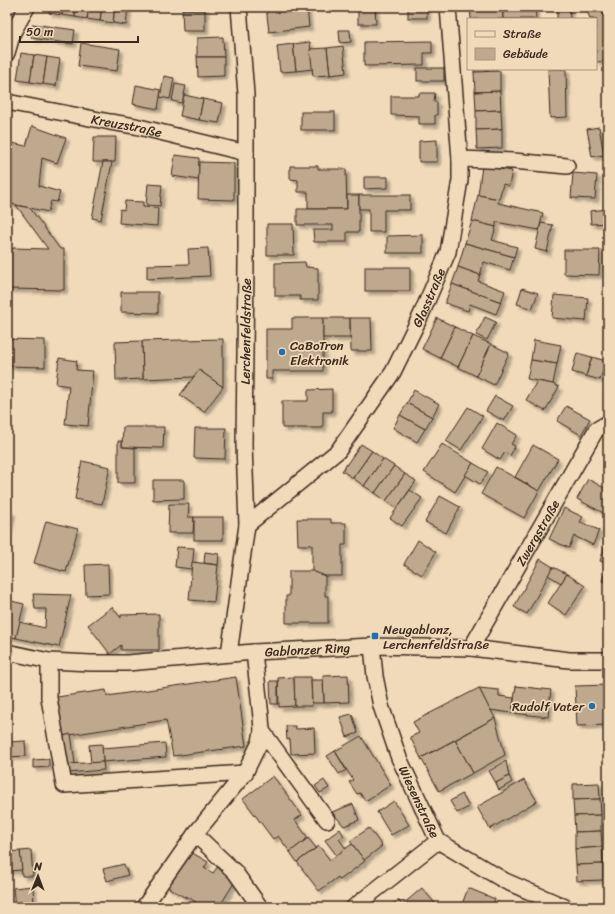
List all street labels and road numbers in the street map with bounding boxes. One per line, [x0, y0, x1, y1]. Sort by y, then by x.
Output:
street label: Kreuzstraße [89, 107, 165, 144]
street label: Glasstraße [405, 264, 451, 331]
street label: Lerchenfeldstraße [233, 278, 257, 385]
street label: Zwergstraße [509, 495, 565, 570]
street label: Gablonzer Ring [264, 636, 351, 663]
street label: Wiesenstraße [392, 761, 447, 842]

